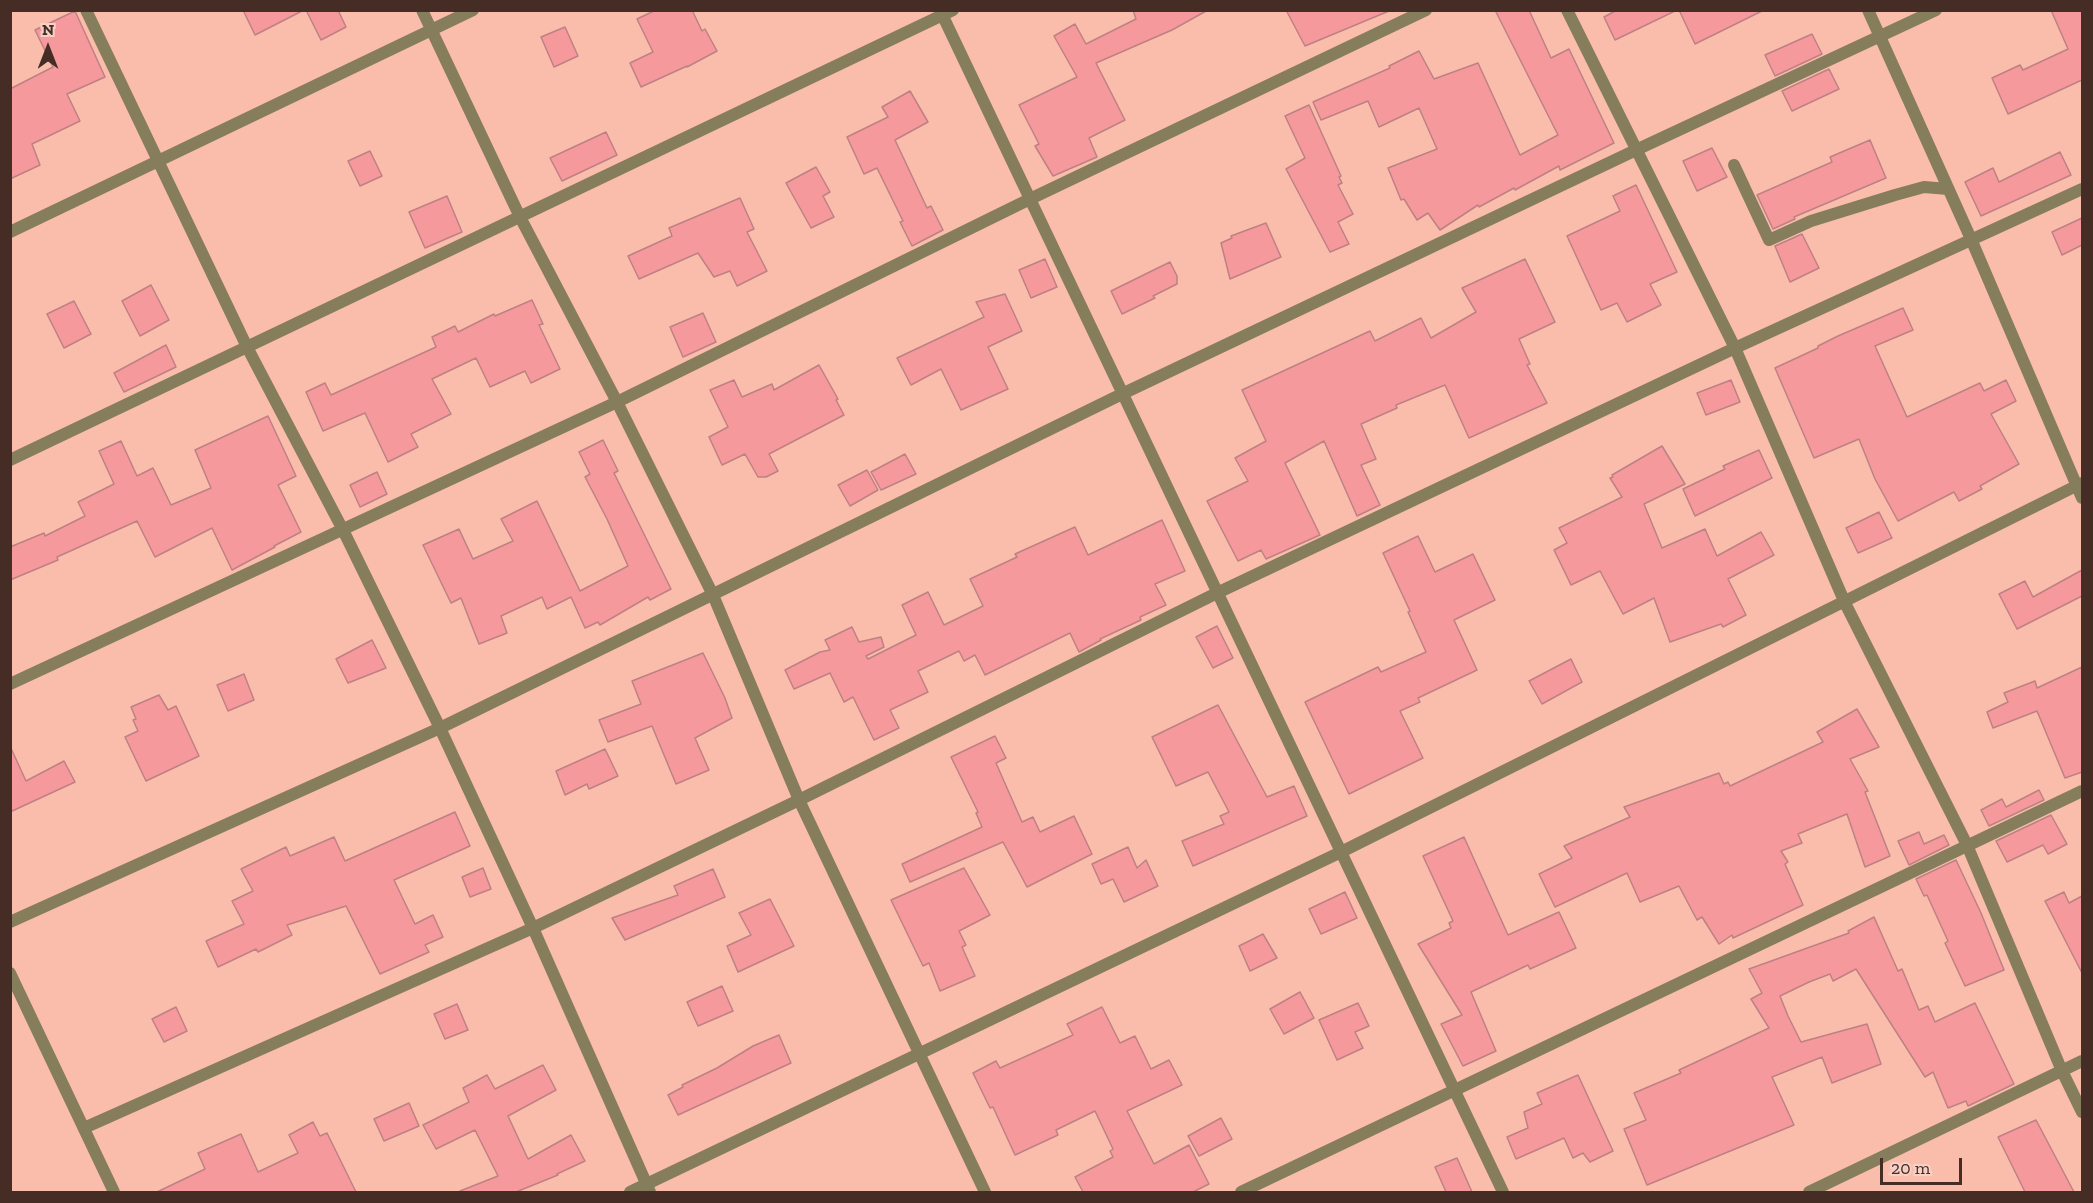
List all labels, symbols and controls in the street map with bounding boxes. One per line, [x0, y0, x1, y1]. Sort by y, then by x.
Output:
north arrow [18, 18, 78, 78]
text: N [42, 20, 54, 39]
scale bar [1883, 1146, 1966, 1184]
text: 20 m [1891, 1157, 1930, 1179]

